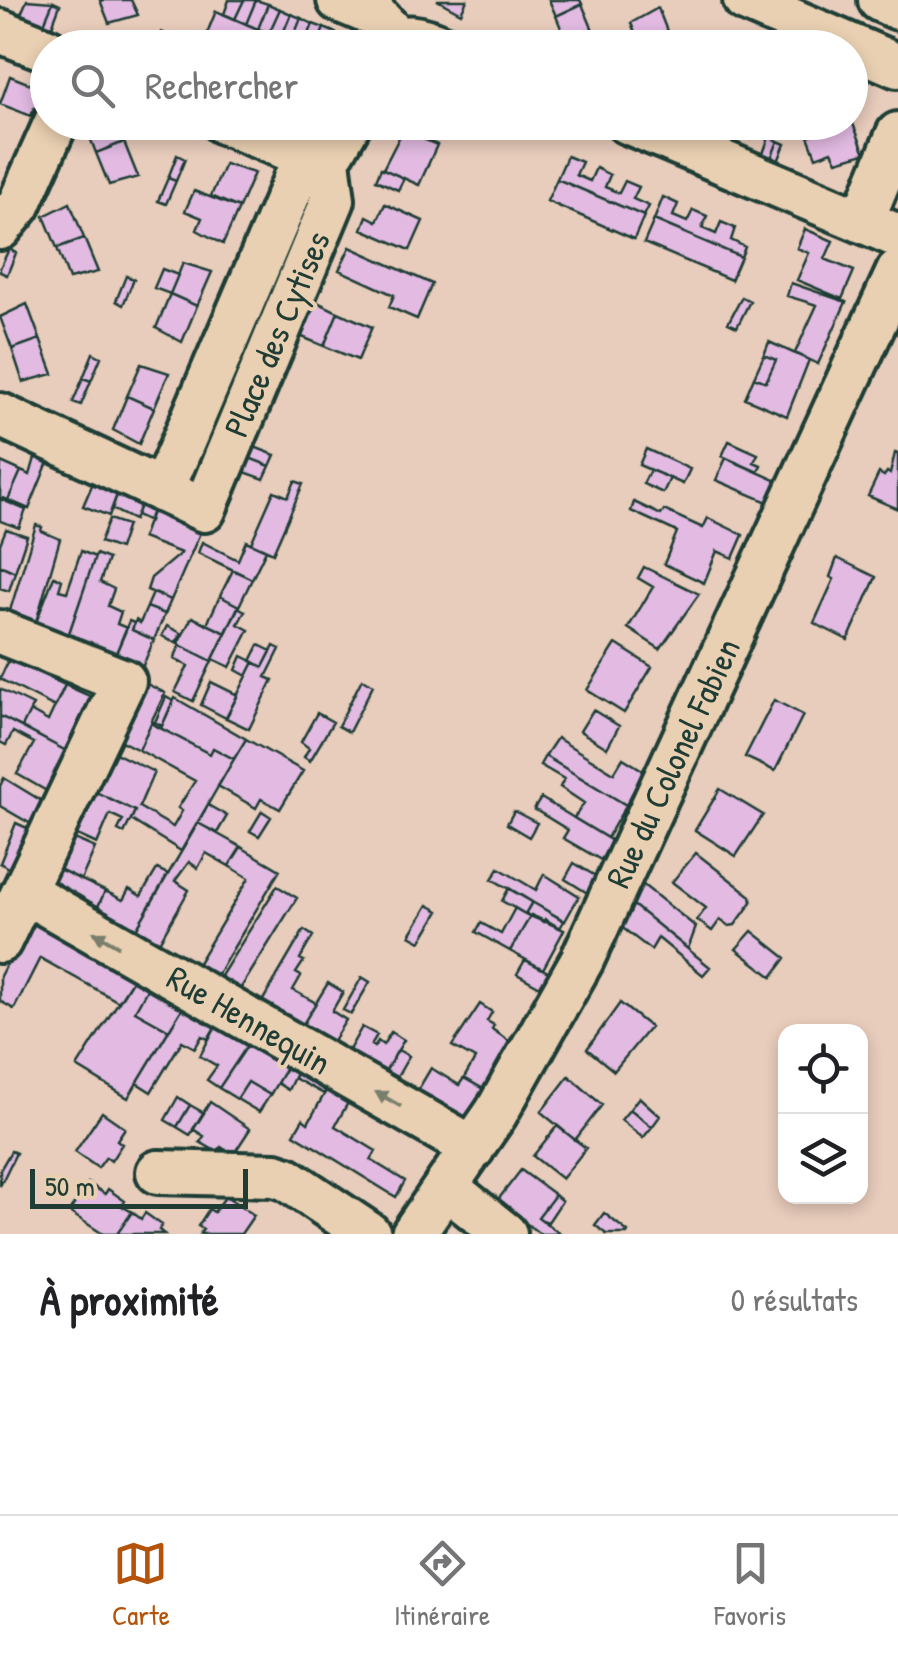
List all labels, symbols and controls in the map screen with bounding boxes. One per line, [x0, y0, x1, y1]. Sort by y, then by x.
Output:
search box [30, 30, 868, 140]
icon: search [65, 58, 120, 113]
text: Rechercher [145, 59, 298, 111]
street label: Place des Cytises [212, 224, 341, 444]
street label: Rue du Colonel Fabien [594, 630, 751, 895]
one-way arrow [92, 930, 120, 948]
street label: Rue Hennequin [159, 954, 340, 1085]
map controls [778, 1024, 868, 1204]
button: locate [778, 1024, 868, 1114]
one-way arrow [374, 1091, 403, 1108]
button: layers [778, 1114, 868, 1204]
scale bar [30, 1164, 248, 1208]
text: 50 m [45, 1167, 95, 1205]
text: À proximité [40, 1271, 219, 1328]
text: 0 résultats [731, 1278, 858, 1321]
tab: Carte [112, 1536, 170, 1634]
tab: Itinéraire [394, 1536, 490, 1634]
tab: Favoris [714, 1536, 786, 1634]

